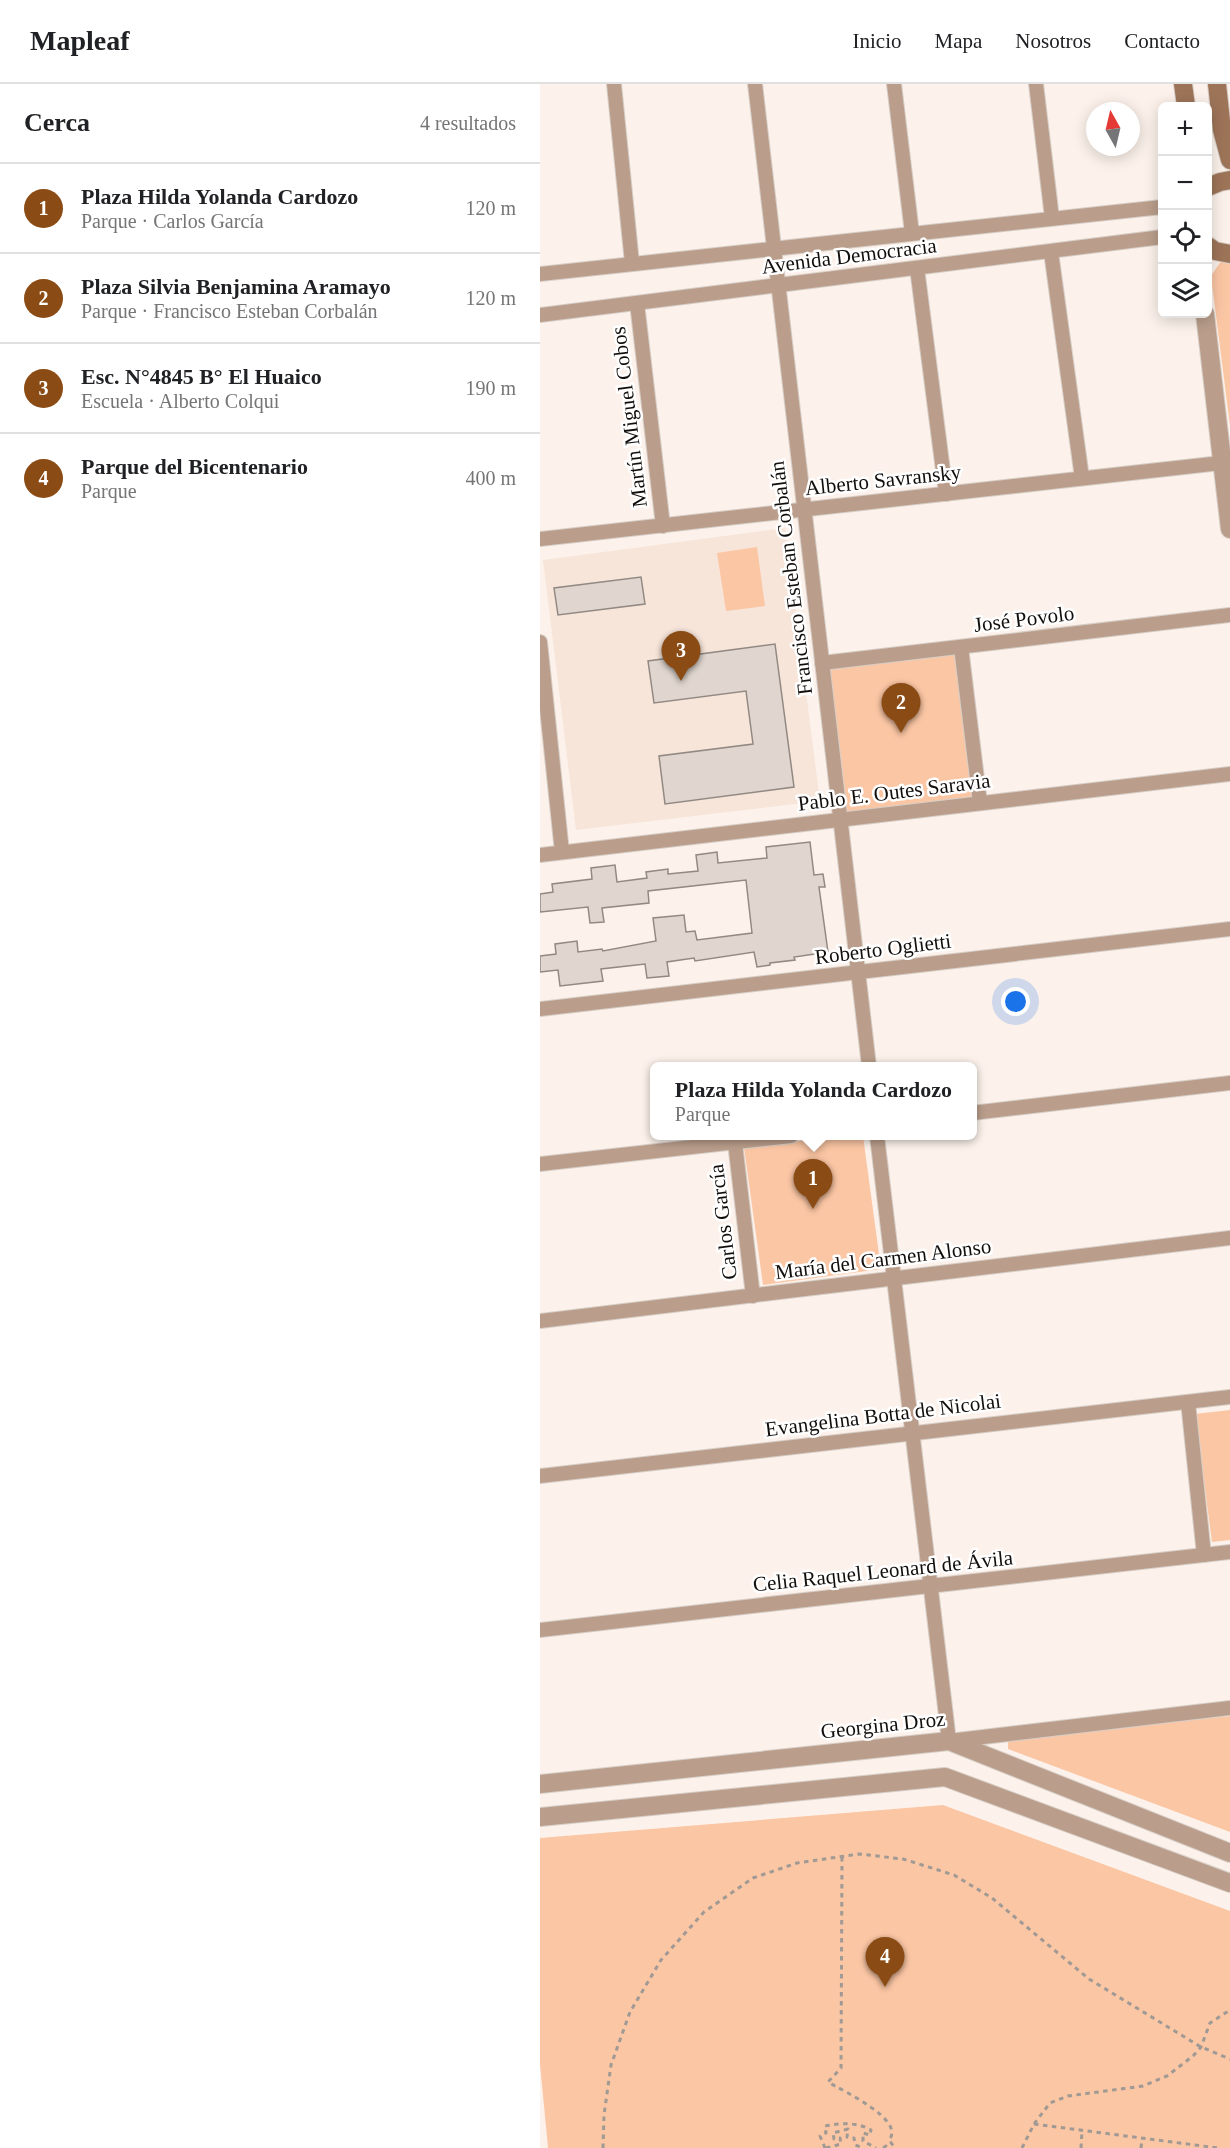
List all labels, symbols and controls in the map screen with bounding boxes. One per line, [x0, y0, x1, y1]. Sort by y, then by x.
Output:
text: Mapleaf [30, 25, 130, 56]
text: Inicio [853, 29, 902, 53]
text: Mapa [935, 29, 982, 53]
text: Nosotros [1015, 29, 1091, 53]
text: Contacto [1124, 29, 1200, 53]
north arrow [1086, 102, 1140, 156]
map controls [1158, 102, 1212, 318]
button: + [1158, 102, 1212, 156]
text: Cerca [24, 108, 90, 137]
text: 4 resultados [420, 112, 516, 134]
button: − [1158, 156, 1212, 210]
text: Plaza Hilda Yolanda Cardozo [81, 184, 358, 209]
text: 1 [39, 197, 49, 219]
text: 120 m [465, 197, 516, 219]
text: Parque · Carlos García [81, 210, 264, 232]
button: locate [1158, 210, 1212, 264]
street label: Avenida Democracia [760, 233, 939, 279]
button: layers [1158, 264, 1212, 318]
text: Plaza Silvia Benjamina Aramayo [81, 274, 391, 299]
text: 2 [39, 287, 49, 309]
text: 120 m [465, 287, 516, 309]
text: Parque · Francisco Esteban Corbalán [81, 300, 378, 322]
street label: Martín Miguel Cobos [606, 325, 652, 509]
text: Esc. N°4845 B° El Huaico [81, 364, 322, 389]
text: 3 [39, 377, 49, 399]
text: 190 m [465, 377, 516, 399]
text: Escuela · Alberto Colqui [81, 390, 279, 412]
text: Parque del Bicentenario [81, 454, 308, 479]
street label: Francisco Esteban Corbalán [765, 459, 817, 696]
street label: Alberto Savransky [804, 460, 963, 500]
text: 4 [39, 467, 49, 489]
text: 400 m [465, 467, 516, 489]
text: Parque [81, 480, 137, 502]
street label: José Povolo [972, 601, 1076, 637]
pin: 3 [662, 632, 700, 681]
pin: 2 [882, 684, 920, 733]
street label: Pablo E. Outes Saravia [796, 768, 992, 816]
street label: Roberto Oglietti [814, 929, 953, 969]
your location [1001, 987, 1030, 1016]
popup [650, 1062, 977, 1140]
text: Plaza Hilda Yolanda Cardozo [675, 1077, 952, 1102]
text: Parque [675, 1103, 730, 1125]
pin: 1 [794, 1160, 832, 1209]
street label: Carlos García [704, 1162, 742, 1281]
street label: María del Carmen Alonso [774, 1234, 992, 1284]
street label: Evangelina Botta de Nicolai [764, 1389, 1002, 1441]
street label: Celia Raquel Leonard de Ávila [752, 1545, 1015, 1597]
street label: Georgina Droz [820, 1707, 946, 1743]
pin: 4 [866, 1938, 904, 1987]

